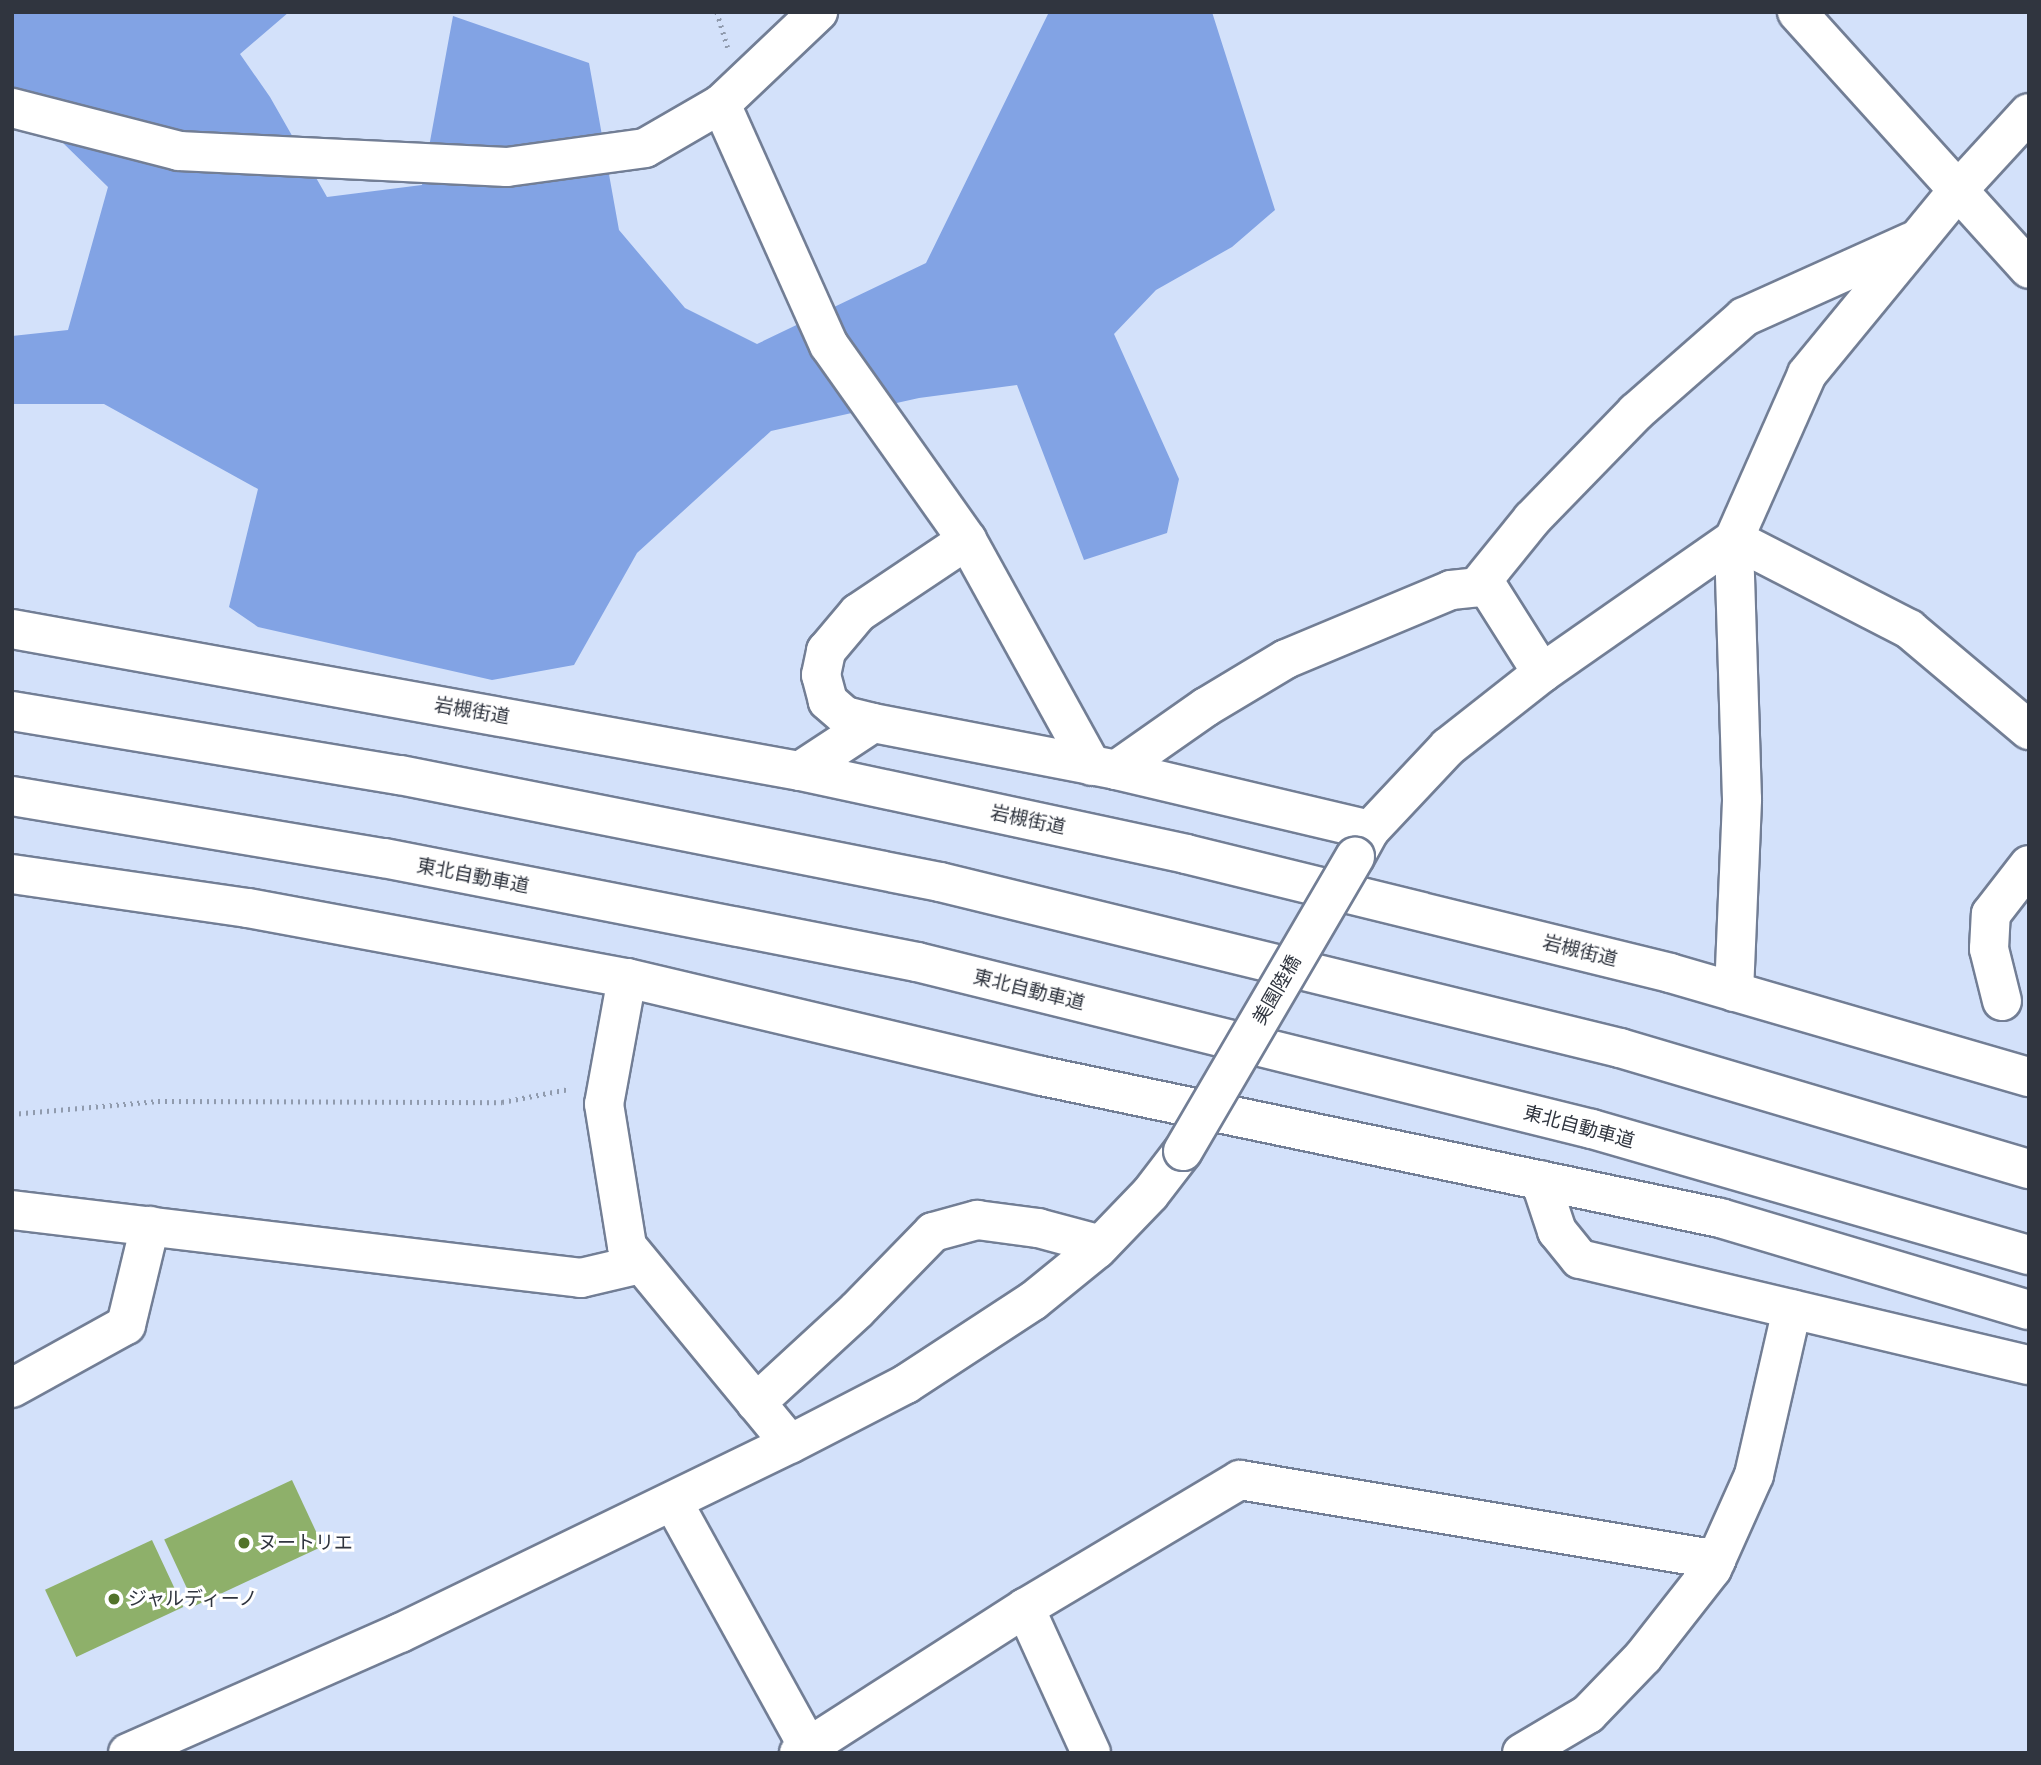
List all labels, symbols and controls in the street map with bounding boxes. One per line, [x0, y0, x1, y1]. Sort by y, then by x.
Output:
street label: 岩槻街道 [433, 693, 511, 729]
street label: 岩槻街道 [988, 801, 1068, 839]
street label: 東北自動車道 [415, 854, 531, 898]
street label: 岩槻街道 [1540, 931, 1620, 971]
street label: 美園陸橋 [1248, 951, 1306, 1029]
street label: 東北自動車道 [971, 965, 1087, 1015]
street label: 東北自動車道 [1521, 1101, 1637, 1153]
place label: ヌートリエ [258, 1532, 353, 1554]
marker: ヌートリエ [236, 1535, 252, 1551]
place label: ジャルディーノ [128, 1588, 261, 1610]
marker: ジャルディーノ [106, 1591, 122, 1607]

